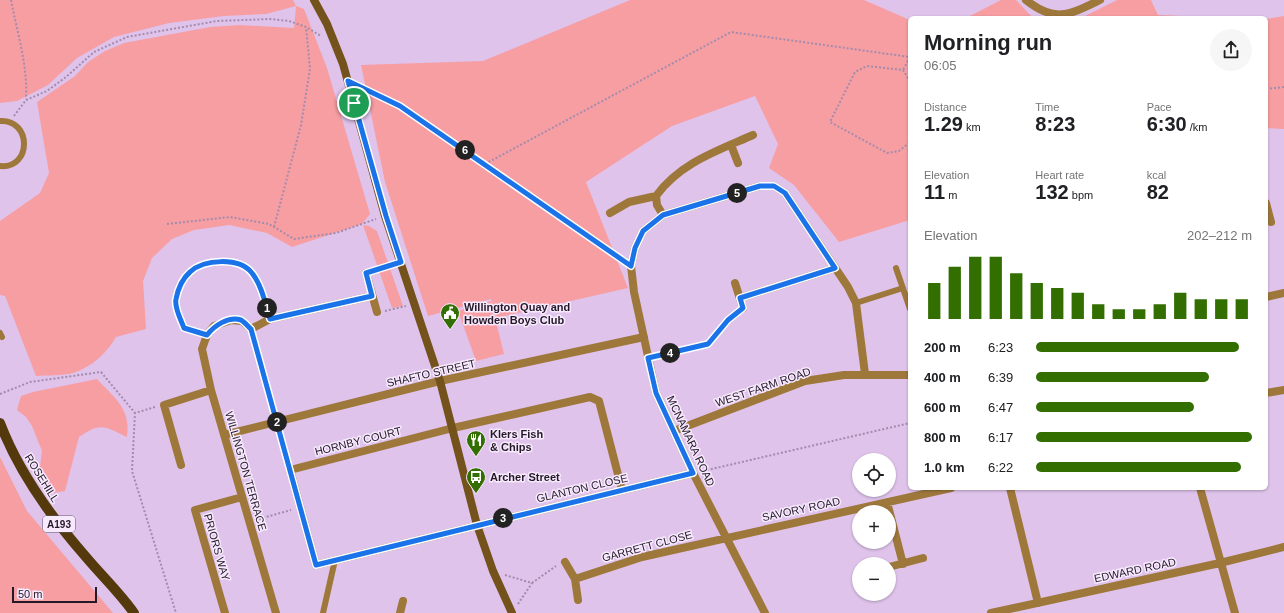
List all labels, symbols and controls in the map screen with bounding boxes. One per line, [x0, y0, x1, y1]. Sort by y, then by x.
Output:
button: share [1210, 29, 1252, 71]
text: Morning run [924, 30, 1052, 55]
text: 06:05 [924, 58, 957, 73]
pin [337, 86, 371, 120]
icon: arrive [343, 92, 365, 114]
text: Distance [924, 101, 967, 113]
text: Time [1035, 101, 1059, 113]
text: Pace [1147, 101, 1172, 113]
text: 1.29 [924, 113, 963, 135]
text: 8:23 [1035, 113, 1075, 135]
text: 6:30 [1147, 113, 1187, 135]
text: km [963, 121, 981, 133]
text: /km [1187, 121, 1207, 133]
pin: 6 [455, 140, 475, 160]
text: 6 [462, 144, 468, 156]
text: Elevation [924, 169, 969, 181]
text: Heart rate [1035, 169, 1084, 181]
text: kcal [1147, 169, 1166, 181]
text: 11 [924, 181, 945, 203]
text: 132 [1035, 181, 1069, 203]
text: 82 [1147, 181, 1169, 203]
pin: 5 [727, 183, 747, 203]
text: 5 [734, 187, 740, 199]
text: m [945, 189, 957, 201]
text: bpm [1069, 189, 1093, 201]
text: Elevation [924, 228, 977, 243]
text: 202–212 m [1187, 228, 1252, 243]
pin: 1 [257, 298, 277, 318]
place label: Willington Quay and Howden Boys Club [464, 301, 570, 326]
text: 1 [264, 302, 270, 314]
public building icon: Willington Quay and Howden Boys Club [439, 302, 461, 330]
text: 200 m [924, 340, 961, 355]
text: 6:23 [988, 340, 1013, 355]
pin: 4 [660, 343, 680, 363]
text: 4 [667, 347, 673, 359]
street label: SHAFTO STREET [385, 357, 477, 389]
street label: WEST FARM ROAD [714, 365, 812, 409]
text: 400 m [924, 370, 961, 385]
text: 6:39 [988, 370, 1013, 385]
street label: MCNAMARA ROAD [665, 394, 717, 488]
text: 600 m [924, 400, 961, 415]
text: 6:47 [988, 400, 1013, 415]
street label: WILLINGTON TERRACE [223, 410, 269, 532]
pin: 2 [267, 412, 287, 432]
text: 2 [274, 416, 280, 428]
street label: HORNBY COURT [313, 424, 403, 458]
place label: Klers Fish & Chips [490, 428, 543, 453]
restaurant icon: Klers Fish & Chips [465, 429, 487, 457]
text: 800 m [924, 430, 961, 445]
text: 6:17 [988, 430, 1013, 445]
street label: ROSEHILL [22, 452, 62, 504]
map controls [852, 453, 896, 601]
button: locate [852, 453, 896, 497]
text: 1.0 km [924, 460, 964, 475]
text: 6:22 [988, 460, 1013, 475]
bus stop icon: Archer Street [465, 466, 487, 494]
place label: Archer Street [490, 471, 560, 483]
street label: GLANTON CLOSE [535, 472, 629, 504]
street label: SAVORY ROAD [761, 495, 841, 523]
button: + [852, 505, 896, 549]
pin: 3 [493, 508, 513, 528]
street label: PRIORS WAY [202, 512, 232, 582]
text: 3 [500, 512, 506, 524]
road number: A193 [43, 516, 75, 532]
street label: GARRETT CLOSE [601, 528, 693, 564]
street label: EDWARD ROAD [1093, 555, 1177, 585]
button: − [852, 557, 896, 601]
scale bar [12, 585, 97, 604]
text: 50 m [18, 588, 42, 600]

